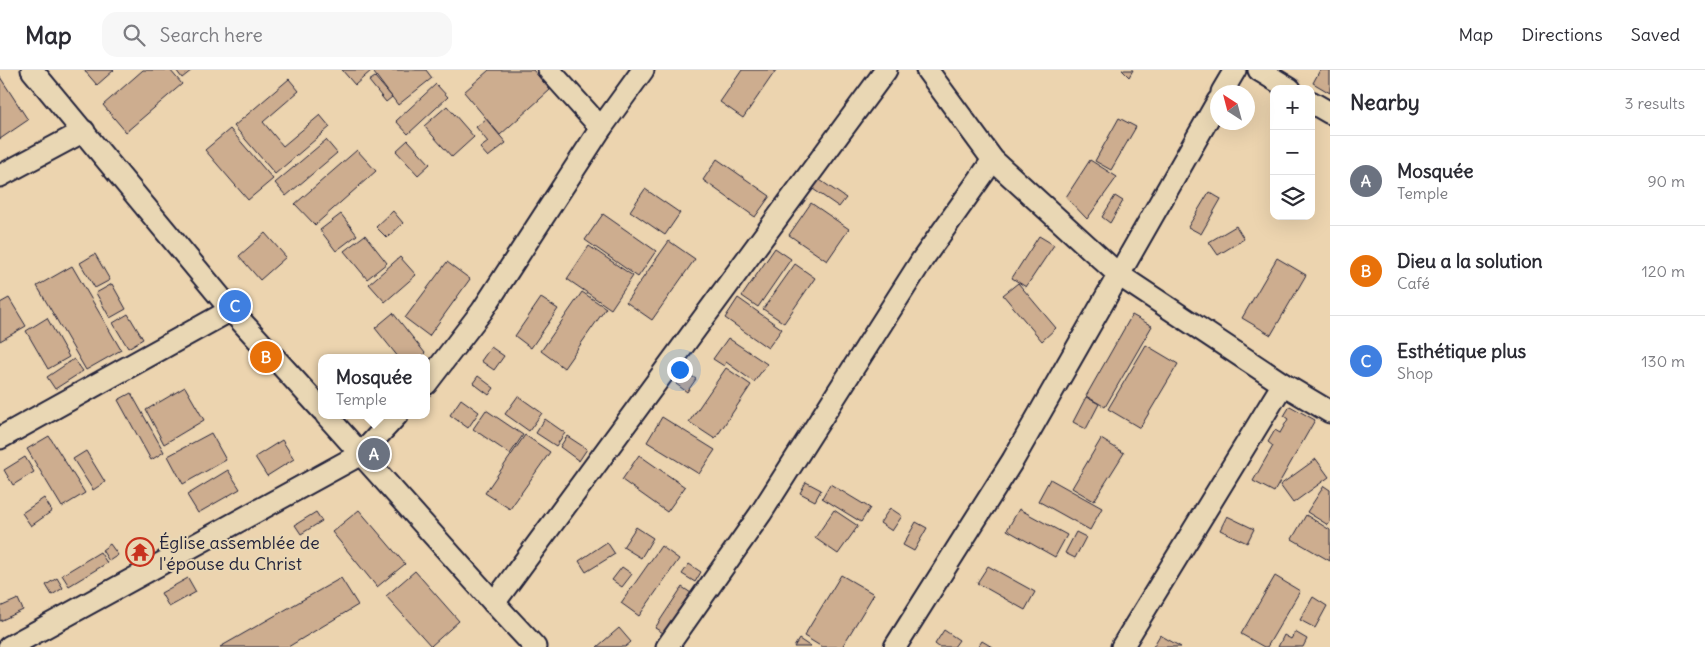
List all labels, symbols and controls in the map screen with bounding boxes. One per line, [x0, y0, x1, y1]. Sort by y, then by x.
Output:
search box [102, 12, 452, 57]
text: Map [25, 20, 72, 50]
icon: search [120, 21, 148, 49]
text: Search here [160, 23, 263, 47]
text: Map [1458, 23, 1493, 46]
text: Directions [1521, 23, 1603, 46]
text: Saved [1631, 23, 1680, 46]
north arrow [1210, 85, 1255, 130]
map controls [1270, 85, 1315, 220]
button: + [1270, 85, 1315, 130]
text: Nearby [1350, 89, 1420, 116]
text: 3 results [1625, 93, 1685, 113]
button: − [1270, 130, 1315, 175]
text: Mosquée [1397, 159, 1474, 183]
text: A [1361, 171, 1371, 191]
text: 90 m [1647, 171, 1685, 191]
button: layers [1270, 175, 1315, 220]
text: Temple [1397, 183, 1448, 203]
text: Dieu a la solution [1397, 249, 1543, 273]
text: B [1361, 261, 1371, 281]
text: 120 m [1642, 261, 1685, 281]
text: Café [1397, 273, 1430, 293]
pin: C [219, 287, 251, 325]
pin: B [250, 338, 282, 376]
text: Esthétique plus [1397, 339, 1526, 363]
text: C [1361, 351, 1371, 371]
text: 130 m [1641, 351, 1685, 371]
popup [318, 354, 430, 419]
your location [667, 357, 693, 383]
text: Shop [1397, 363, 1433, 383]
text: Mosquée [336, 365, 412, 389]
text: Temple [336, 389, 387, 409]
pin: A [358, 435, 390, 473]
place label: Église assemblée de l'épouse du Christ [159, 531, 320, 575]
temple icon: Église assemblée de l'épouse du Christ [125, 537, 155, 567]

